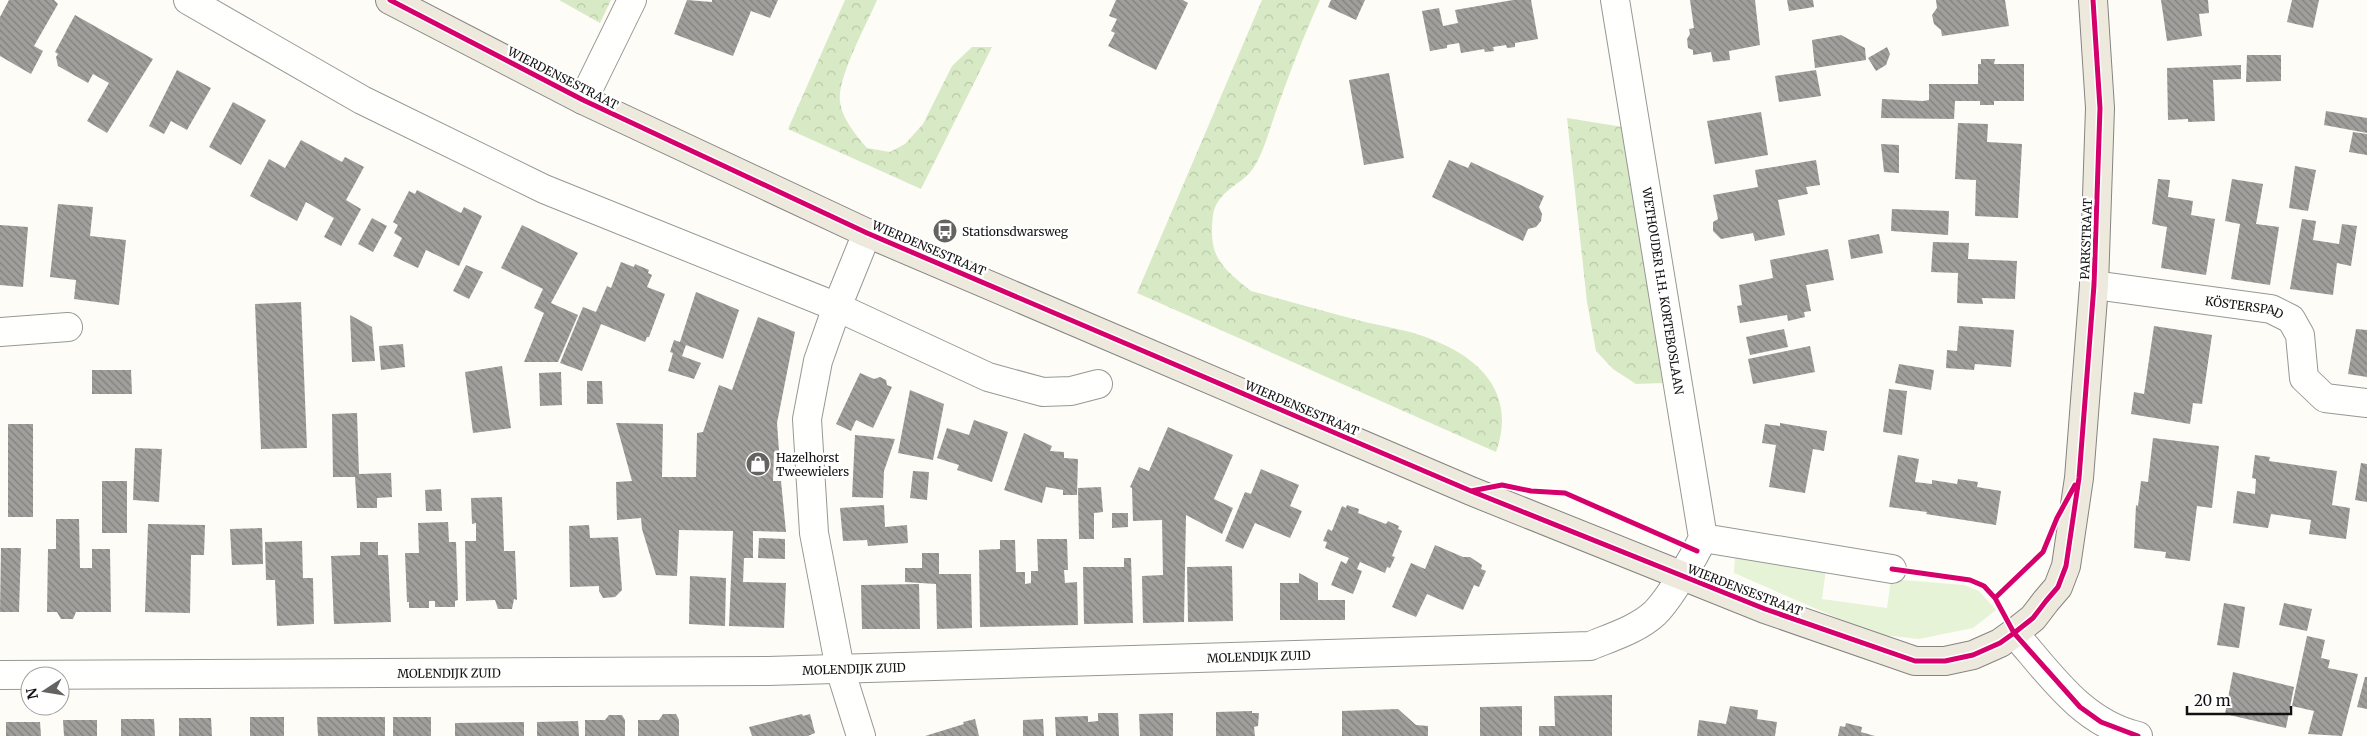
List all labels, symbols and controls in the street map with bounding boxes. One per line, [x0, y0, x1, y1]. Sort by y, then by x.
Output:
street label: WIERDENSESTRAAT [504, 43, 621, 113]
street label: WETHOUDER H.H. KORTEBOSLAAN [1639, 185, 1687, 396]
street label: PARKSTRAAT [2077, 197, 2095, 280]
street label: WIERDENSESTRAAT [869, 217, 989, 279]
bus stop icon: Stationsdwarsweg [932, 218, 958, 244]
place label: Stationsdwarsweg [962, 224, 1069, 239]
street label: KÖSTERSPAD [2204, 293, 2286, 322]
street label: WIERDENSESTRAAT [1242, 377, 1362, 439]
place label: Hazelhorst Tweewielers [776, 450, 849, 479]
shop icon: Hazelhorst Tweewielers [745, 451, 771, 477]
street label: WIERDENSESTRAAT [1684, 561, 1805, 619]
street label: MOLENDIJK ZUID [1207, 647, 1311, 665]
street label: MOLENDIJK ZUID [802, 659, 906, 677]
street label: MOLENDIJK ZUID [397, 665, 501, 680]
north arrow [20, 666, 70, 716]
scale bar [2187, 684, 2291, 716]
text: N [22, 686, 42, 701]
text: 20 m [2194, 691, 2231, 710]

